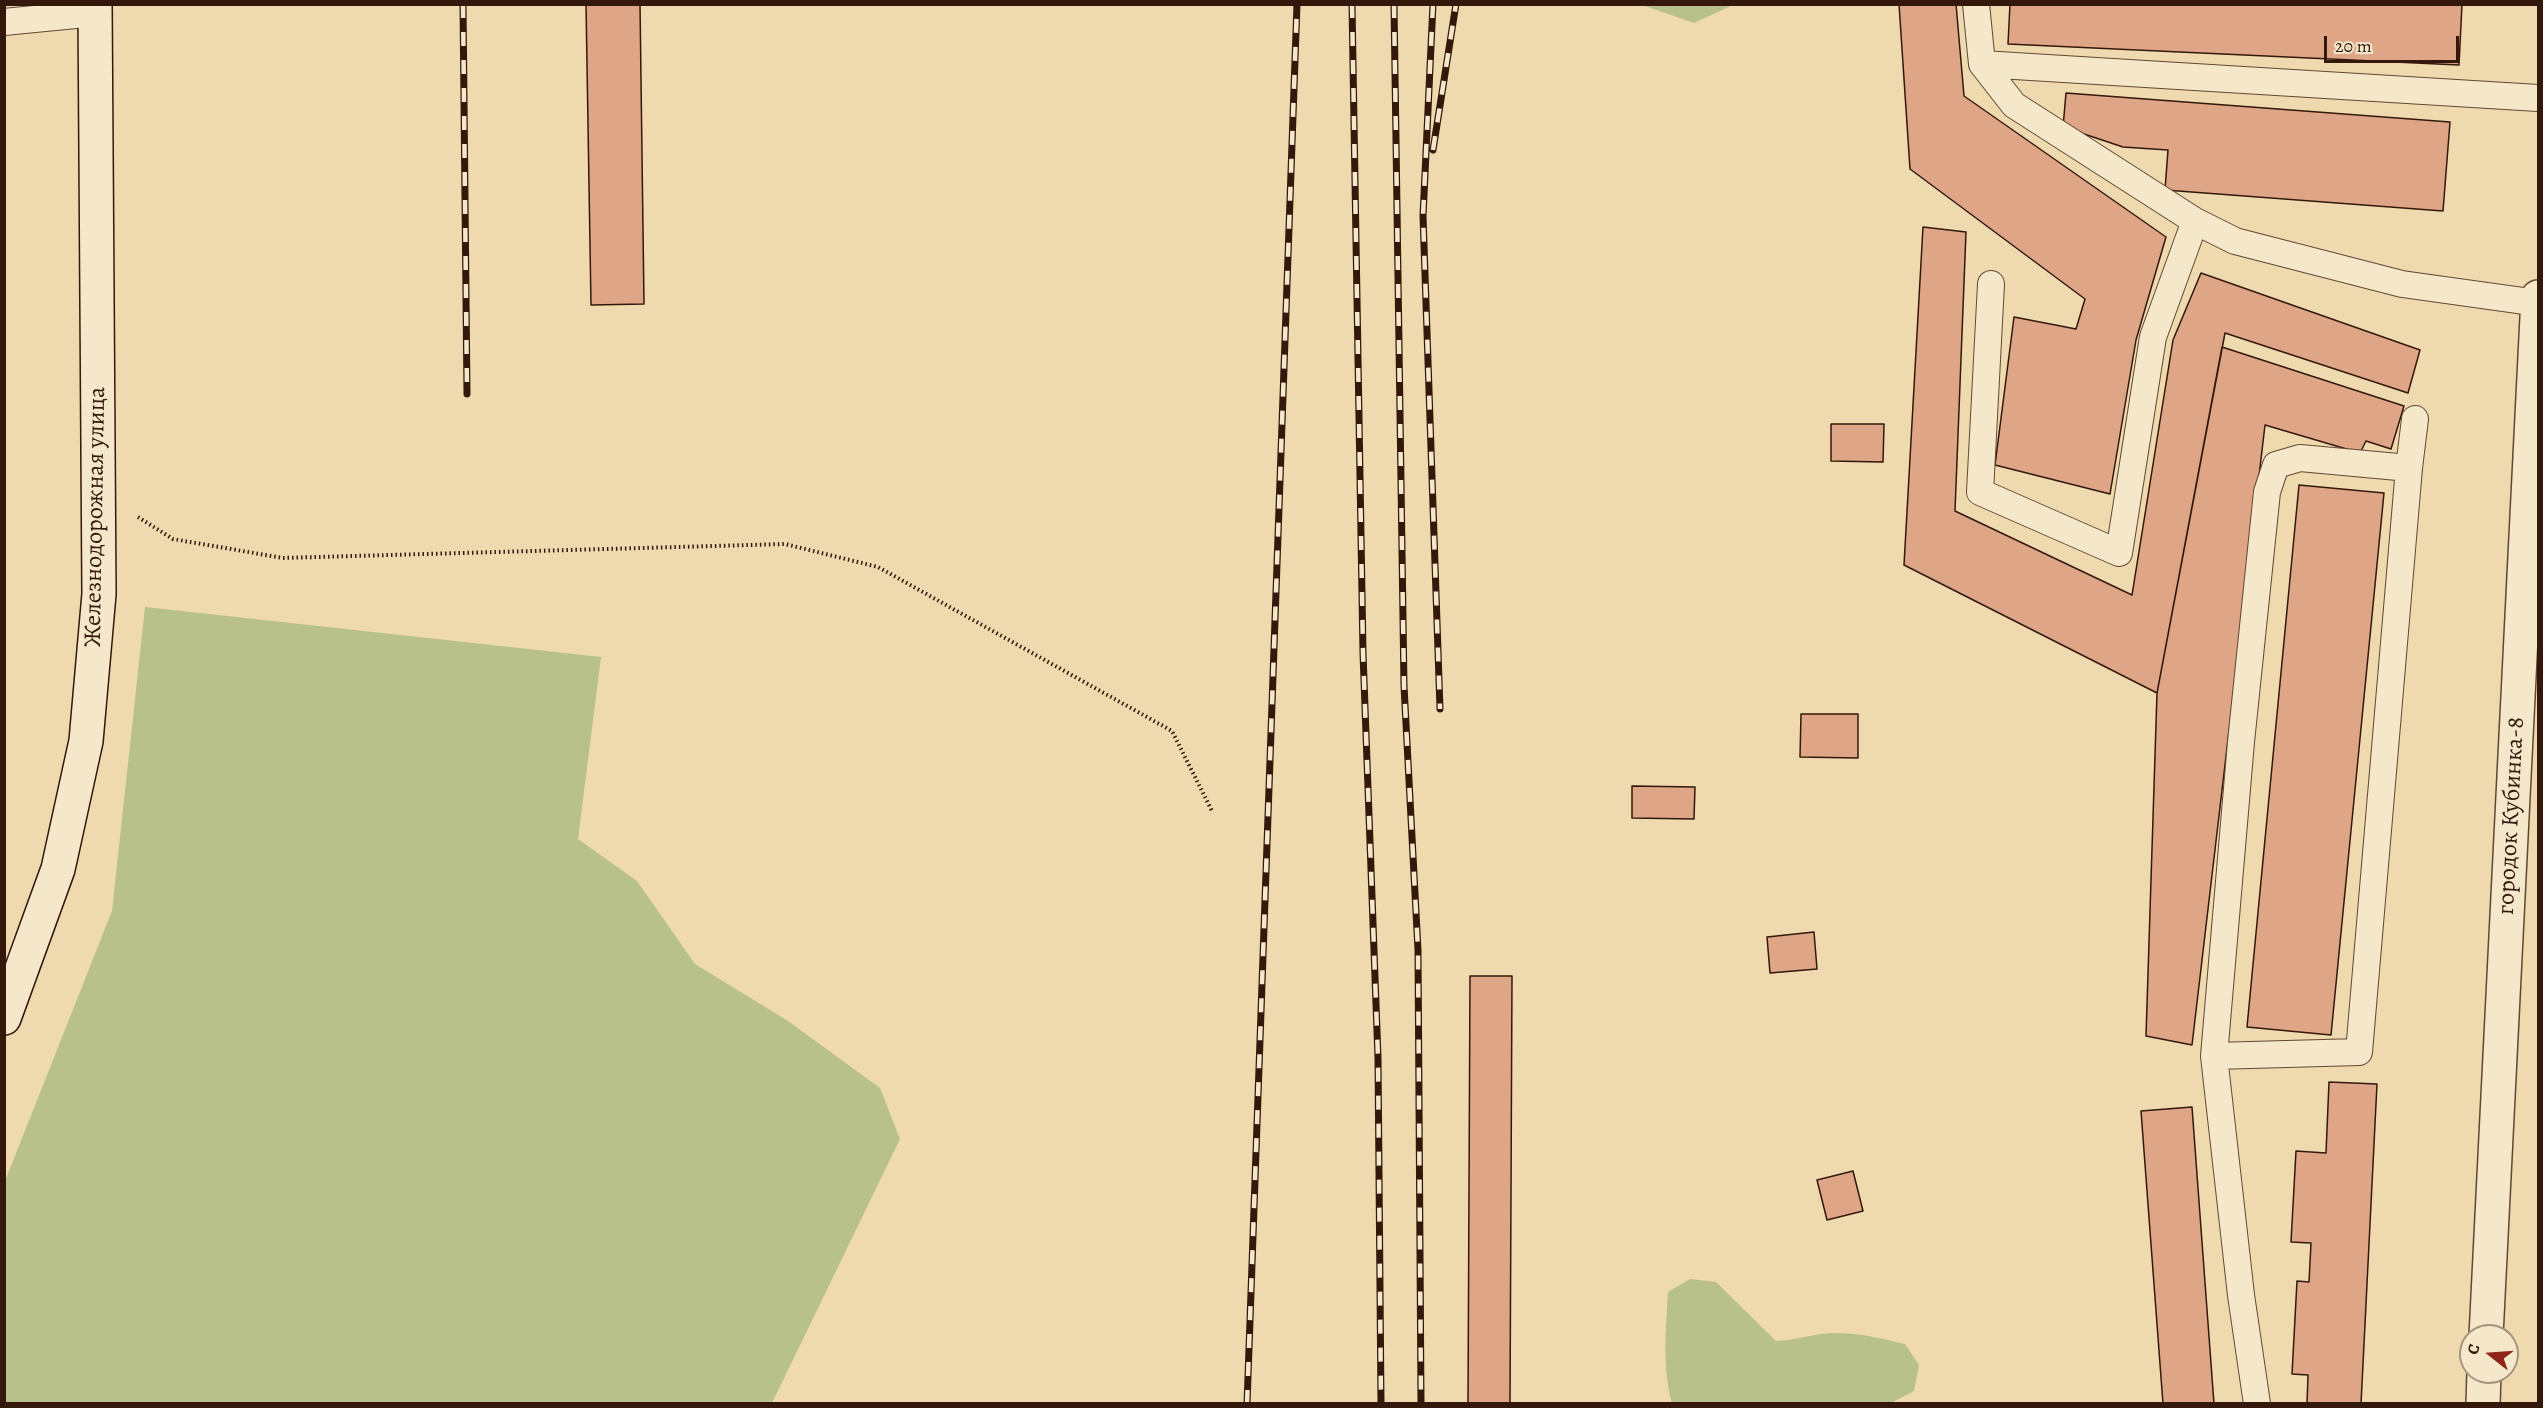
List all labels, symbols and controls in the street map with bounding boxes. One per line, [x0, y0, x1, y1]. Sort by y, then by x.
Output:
scale bar [2327, 24, 2462, 62]
text: 20 m [2335, 34, 2372, 58]
street label: Железнодорожная улица [79, 387, 113, 647]
street label: городок Кубинка-8 [2492, 716, 2532, 916]
north arrow [2459, 1324, 2519, 1384]
text: С [2462, 1341, 2486, 1357]

